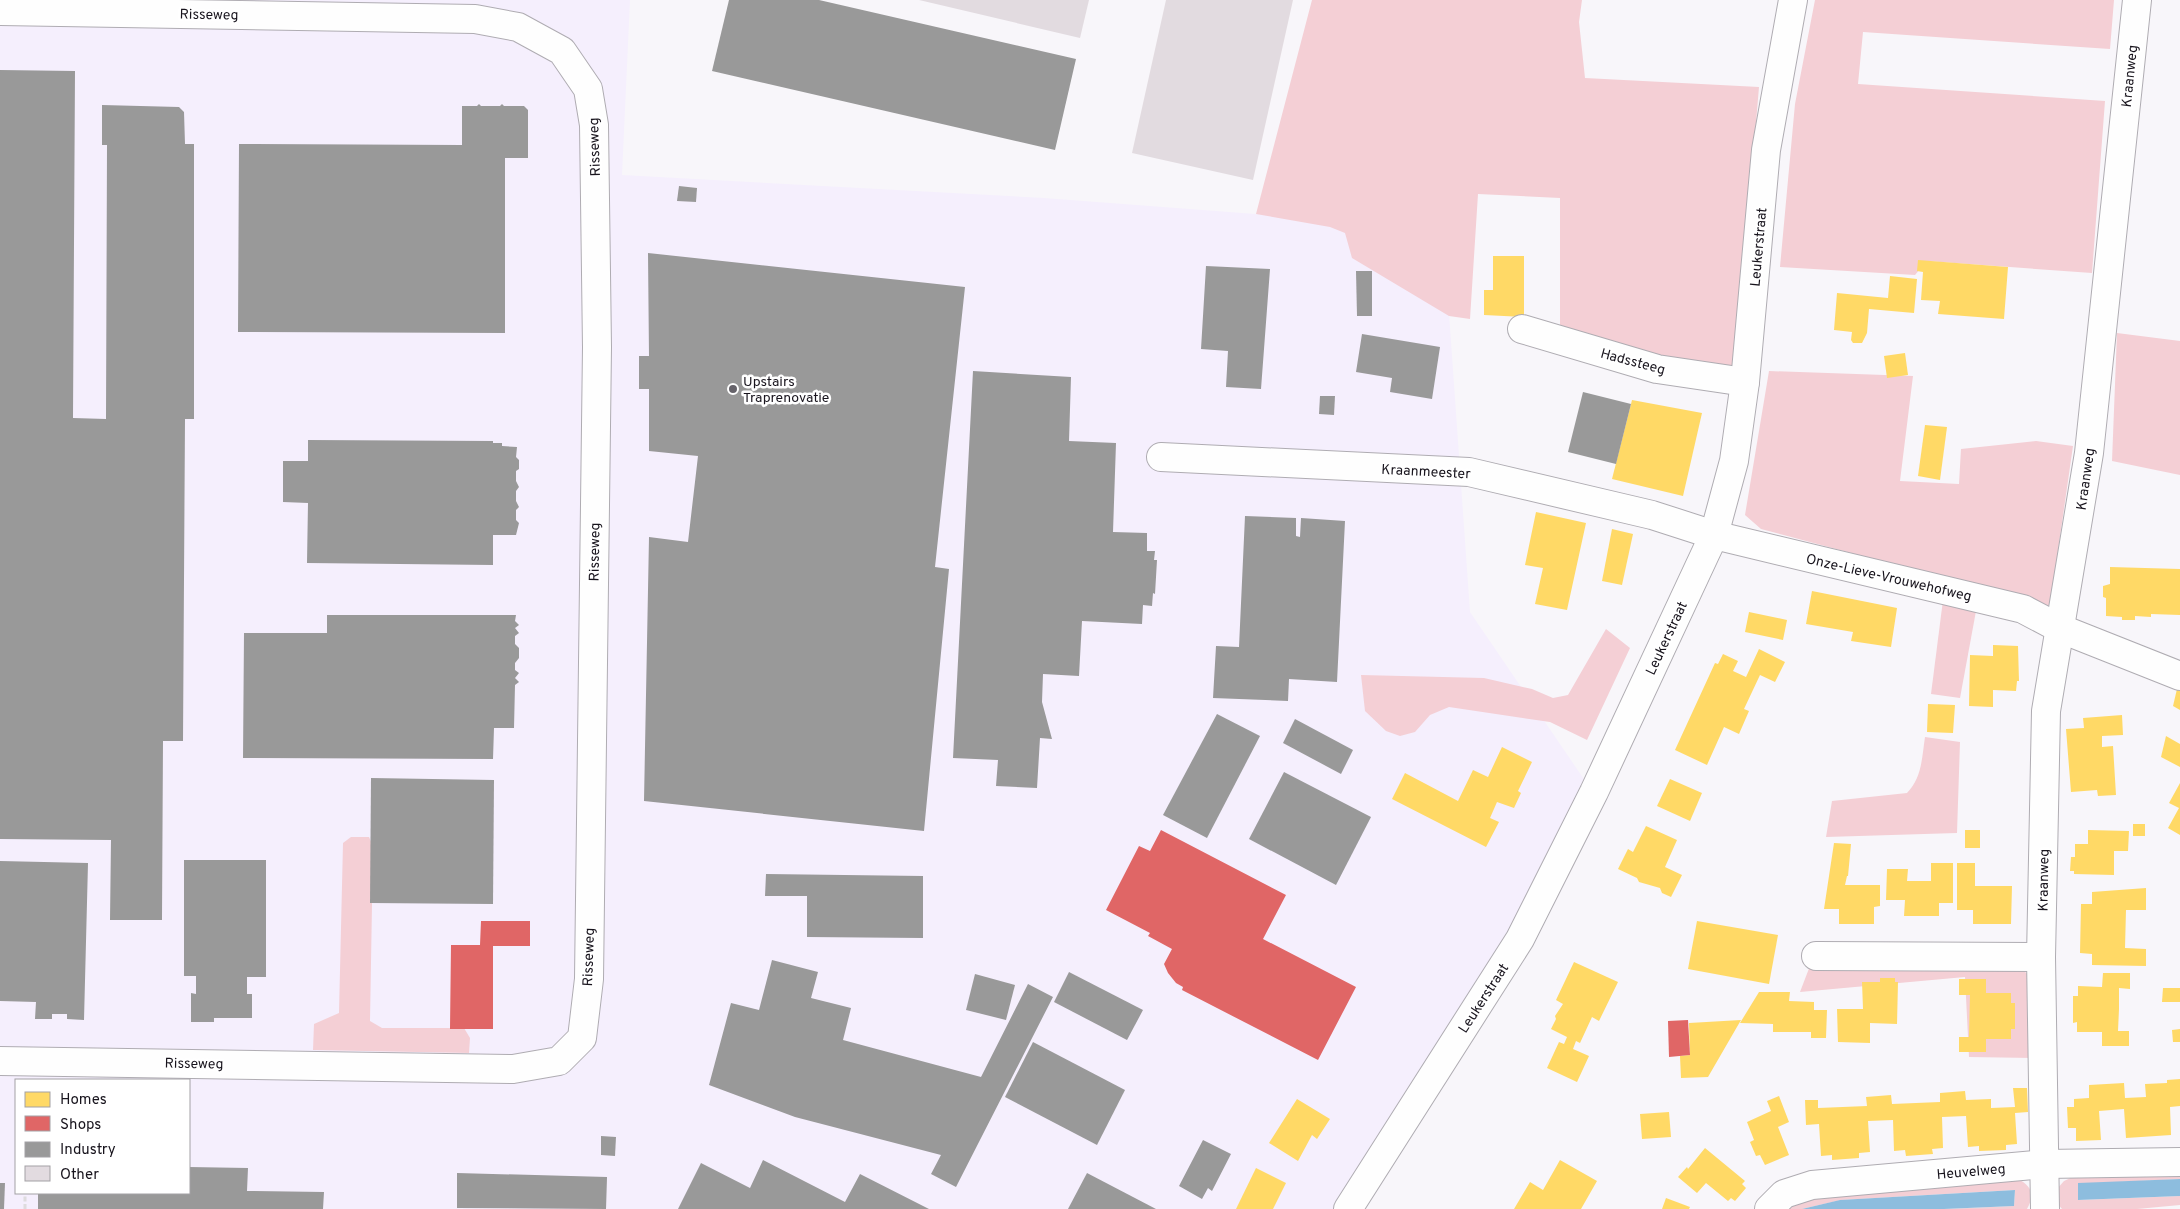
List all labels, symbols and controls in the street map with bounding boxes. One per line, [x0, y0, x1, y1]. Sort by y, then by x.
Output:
street label: Risseweg [179, 6, 239, 25]
street label: Kraanweg [2119, 44, 2142, 108]
street label: Risseweg [586, 117, 605, 177]
street label: Leukerstraat [1748, 207, 1771, 287]
street label: Hadssteeg [1598, 346, 1667, 379]
place label: Upstairs Traprenovatie [743, 374, 829, 407]
marker: Upstairs Traprenovatie [727, 383, 739, 395]
street label: Kraanweg [2074, 447, 2099, 511]
street label: Kraanmeester [1381, 462, 1472, 483]
street label: Risseweg [586, 522, 605, 582]
street label: Onze-Lieve-Vrouwehofweg [1804, 551, 1973, 606]
street label: Leukerstraat [1643, 599, 1692, 678]
street label: Kraanweg [2035, 849, 2054, 912]
street label: Risseweg [580, 927, 599, 987]
street label: Leukerstraat [1455, 961, 1513, 1037]
street label: Risseweg [164, 1055, 224, 1074]
legend [15, 1079, 190, 1194]
text: Homes [60, 1091, 107, 1110]
text: Shops [60, 1116, 101, 1135]
text: Industry [60, 1141, 116, 1160]
street label: Heuvelweg [1936, 1161, 2006, 1184]
text: Other [60, 1166, 99, 1185]

